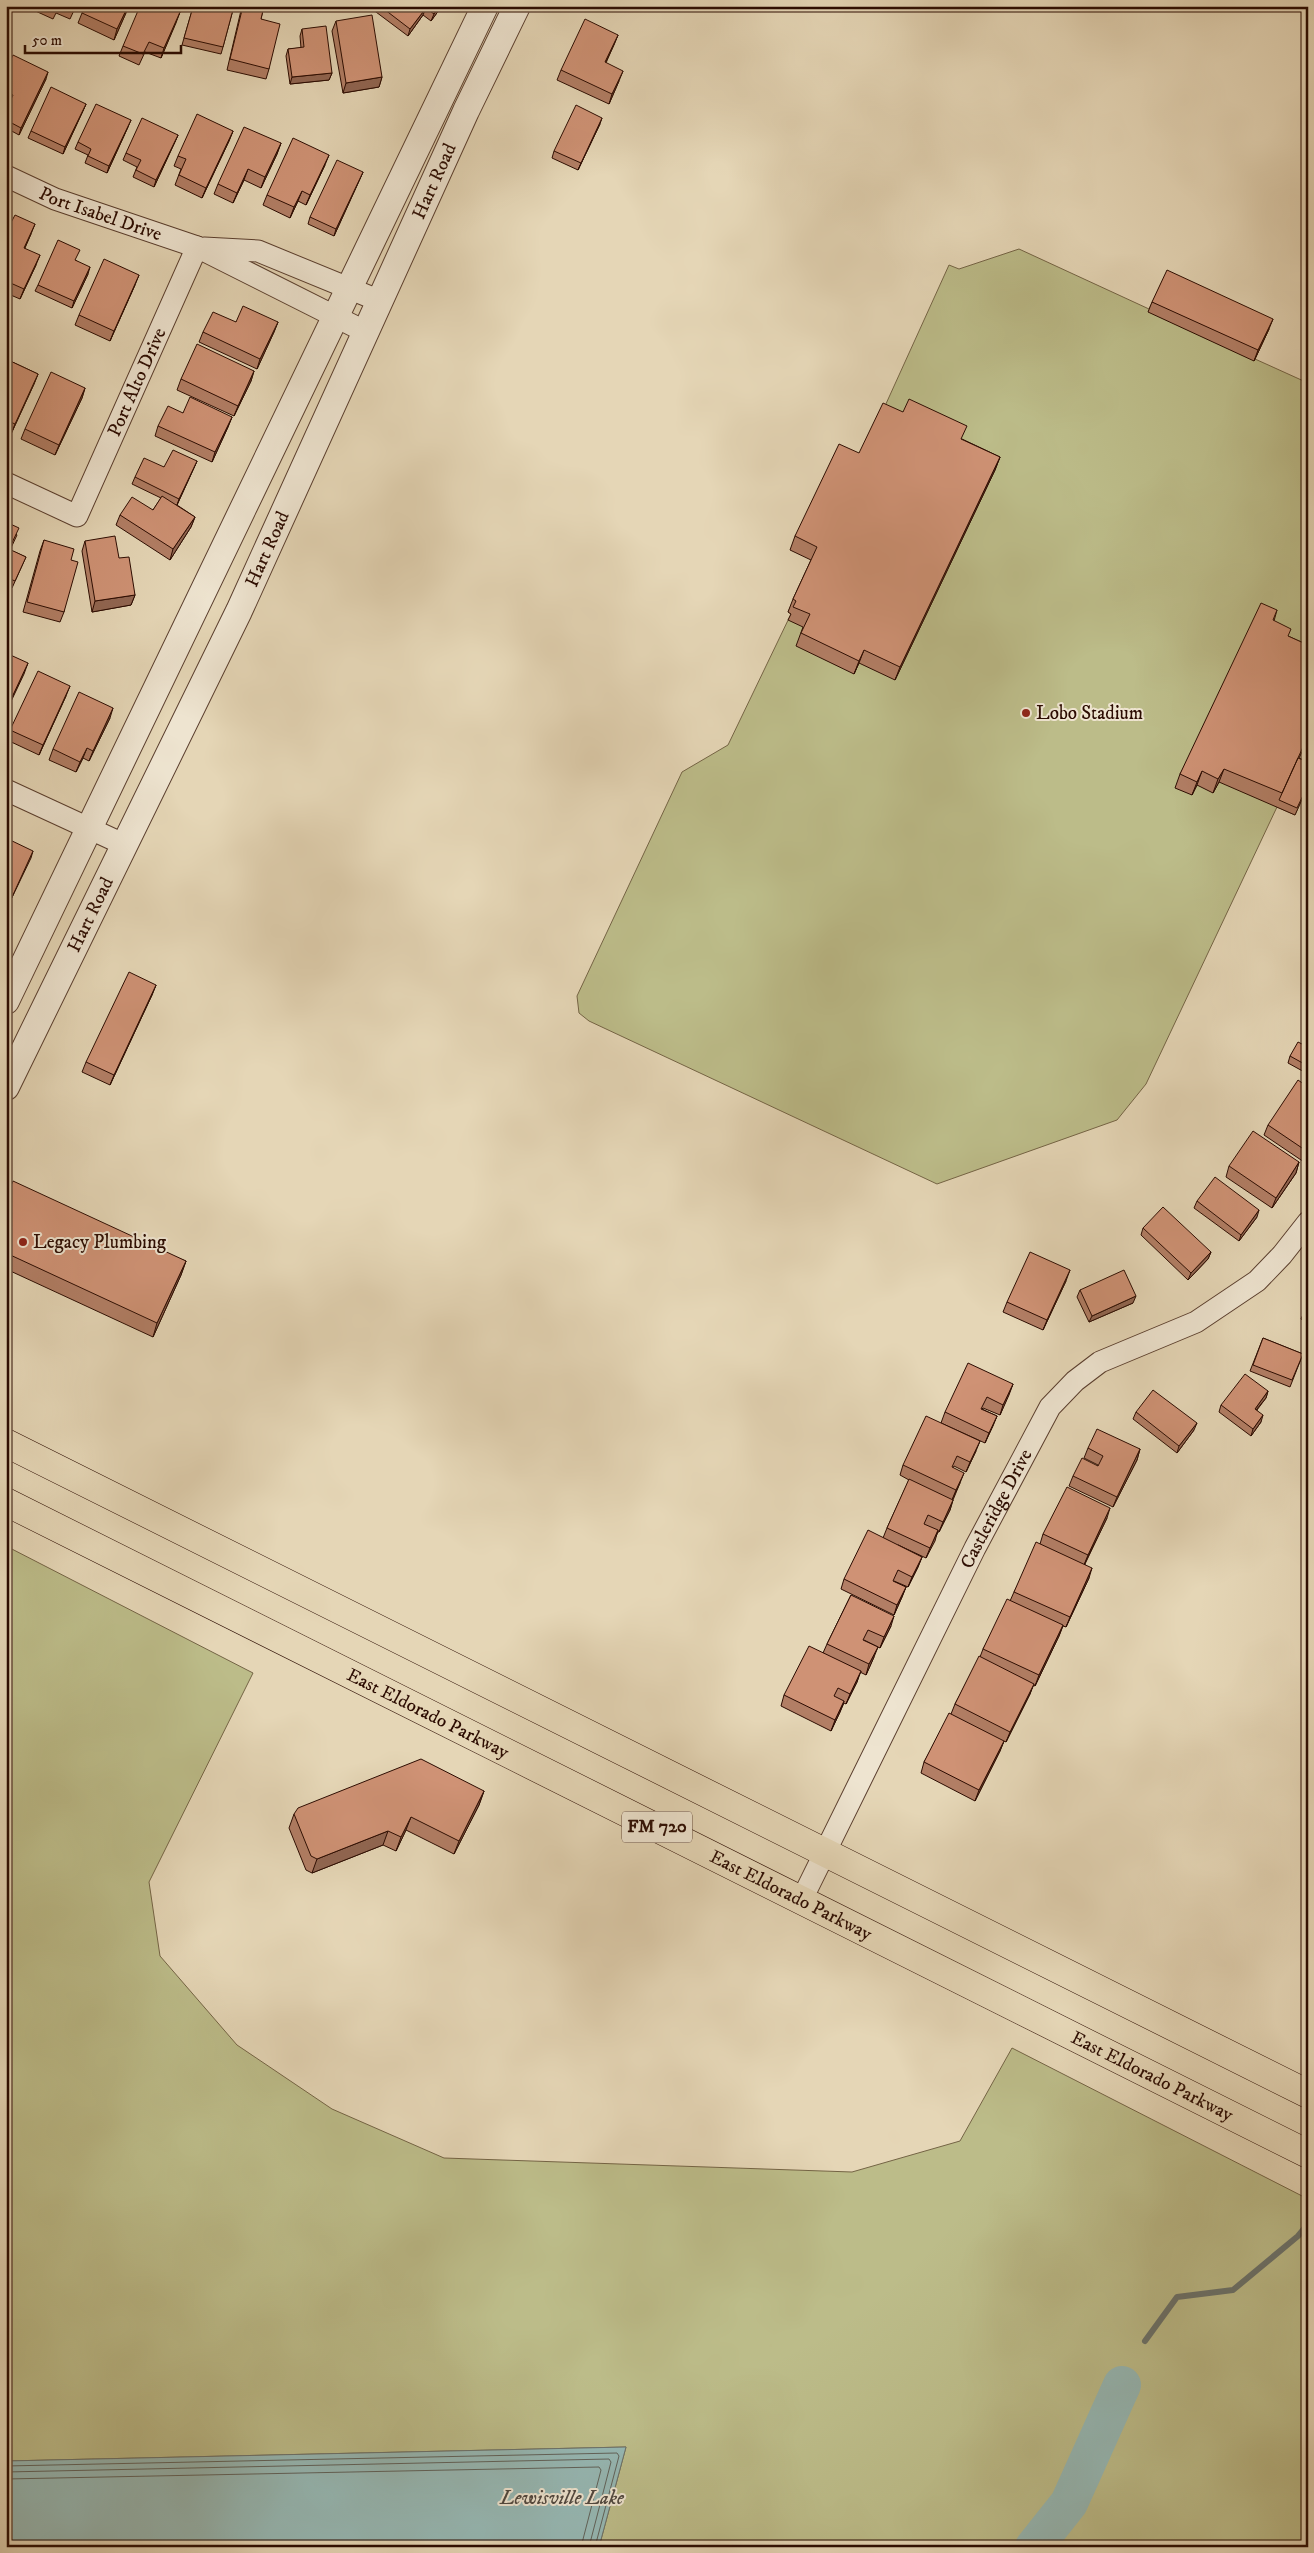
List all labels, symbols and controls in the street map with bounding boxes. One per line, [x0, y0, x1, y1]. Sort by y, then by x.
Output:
scale bar [25, 22, 181, 54]
text: 50 m [32, 31, 62, 50]
street label: Hart Road [407, 139, 461, 223]
street label: Port Isabel Drive [35, 182, 165, 246]
street label: Port Alto Drive [103, 324, 171, 440]
street label: Hart Road [240, 507, 294, 591]
place label: Lobo Stadium [1036, 702, 1143, 725]
marker: Lobo Stadium [1020, 707, 1032, 719]
street label: Hart Road [62, 873, 119, 956]
place label: Legacy Plumbing [33, 1231, 167, 1254]
marker: Legacy Plumbing [17, 1236, 29, 1248]
street label: Castleridge Drive [955, 1445, 1037, 1572]
street label: East Eldorado Parkway [343, 1663, 514, 1764]
road number: FM 720 [622, 1811, 692, 1842]
street label: East Eldorado Parkway [706, 1845, 877, 1946]
street label: East Eldorado Parkway [1067, 2026, 1238, 2127]
water label: Lewisville Lake [499, 2486, 625, 2511]

